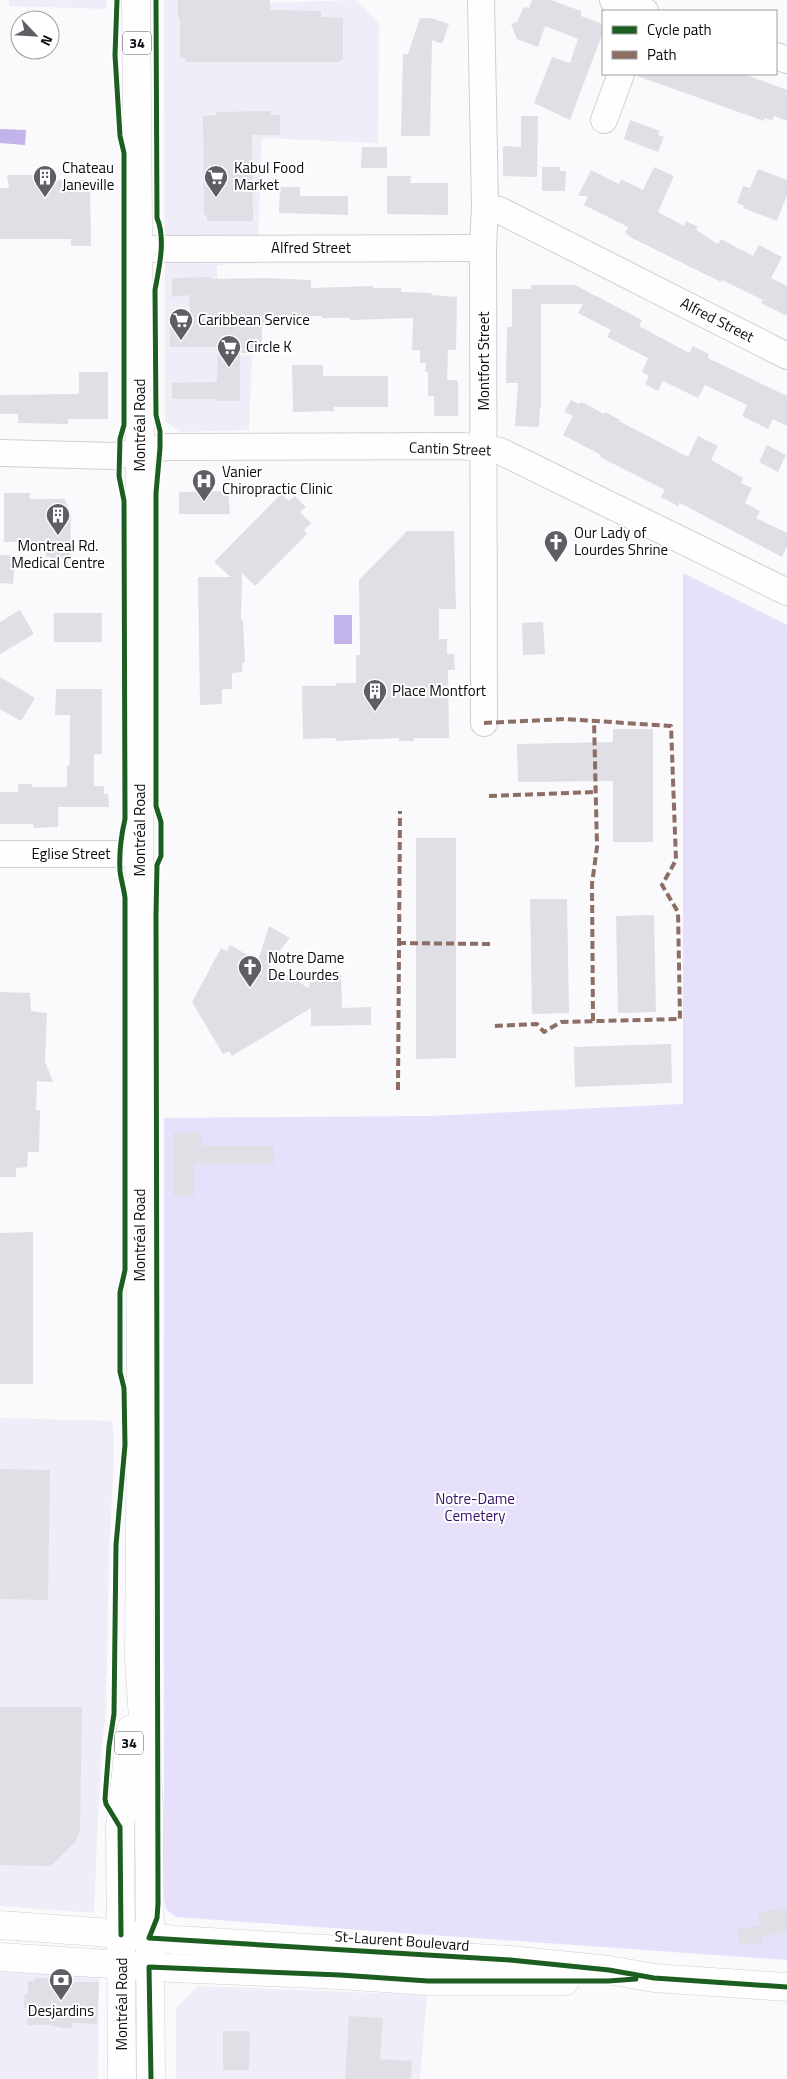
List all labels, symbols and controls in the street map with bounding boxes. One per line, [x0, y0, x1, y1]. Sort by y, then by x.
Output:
north arrow [10, 10, 60, 60]
legend [602, 10, 777, 75]
text: Cycle path [647, 18, 712, 41]
text: N [36, 32, 59, 50]
road number: 34 [123, 32, 151, 54]
text: Path [647, 43, 677, 66]
place label: Chateau Janeville [62, 156, 114, 196]
place label: Kabul Food Market [234, 156, 304, 196]
building icon: Chateau Janeville [32, 164, 58, 198]
supermarket icon: Kabul Food Market [203, 164, 229, 198]
street label: Alfred Street [271, 236, 352, 259]
street label: Alfred Street [676, 291, 759, 348]
supermarket icon: Caribbean Service [168, 307, 194, 341]
place label: Caribbean Service [198, 308, 310, 331]
street label: Montfort Street [472, 311, 495, 410]
supermarket icon: Circle K [216, 334, 242, 368]
place label: Circle K [246, 335, 292, 358]
street label: Montréal Road [128, 378, 151, 472]
street label: Cantin Street [409, 436, 492, 461]
place label: Vanier Chiropractic Clinic [222, 460, 333, 500]
hospital icon: Vanier Chiropractic Clinic [191, 468, 217, 502]
building icon: Montreal Rd. Medical Centre [45, 502, 71, 536]
place label: Our Lady of Lourdes Shrine [574, 521, 668, 561]
church icon: Our Lady of Lourdes Shrine [543, 529, 569, 563]
place label: Montreal Rd. Medical Centre [11, 534, 105, 574]
building icon: Place Montfort [362, 678, 388, 712]
place label: Place Montfort [392, 679, 487, 702]
street label: Montréal Road [128, 783, 151, 877]
street label: Eglise Street [31, 842, 111, 865]
place label: Notre Dame De Lourdes [268, 946, 344, 986]
church icon: Notre Dame De Lourdes [237, 954, 263, 988]
street label: Montréal Road [128, 1188, 151, 1282]
park label: Notre-Dame Cemetery [435, 1487, 515, 1527]
road number: 34 [115, 1732, 143, 1755]
street label: St-Laurent Boulevard [334, 1924, 470, 1957]
street label: Montréal Road [110, 1957, 133, 2051]
bank icon: Desjardins [48, 1967, 74, 2001]
place label: Desjardins [28, 1999, 94, 2022]

